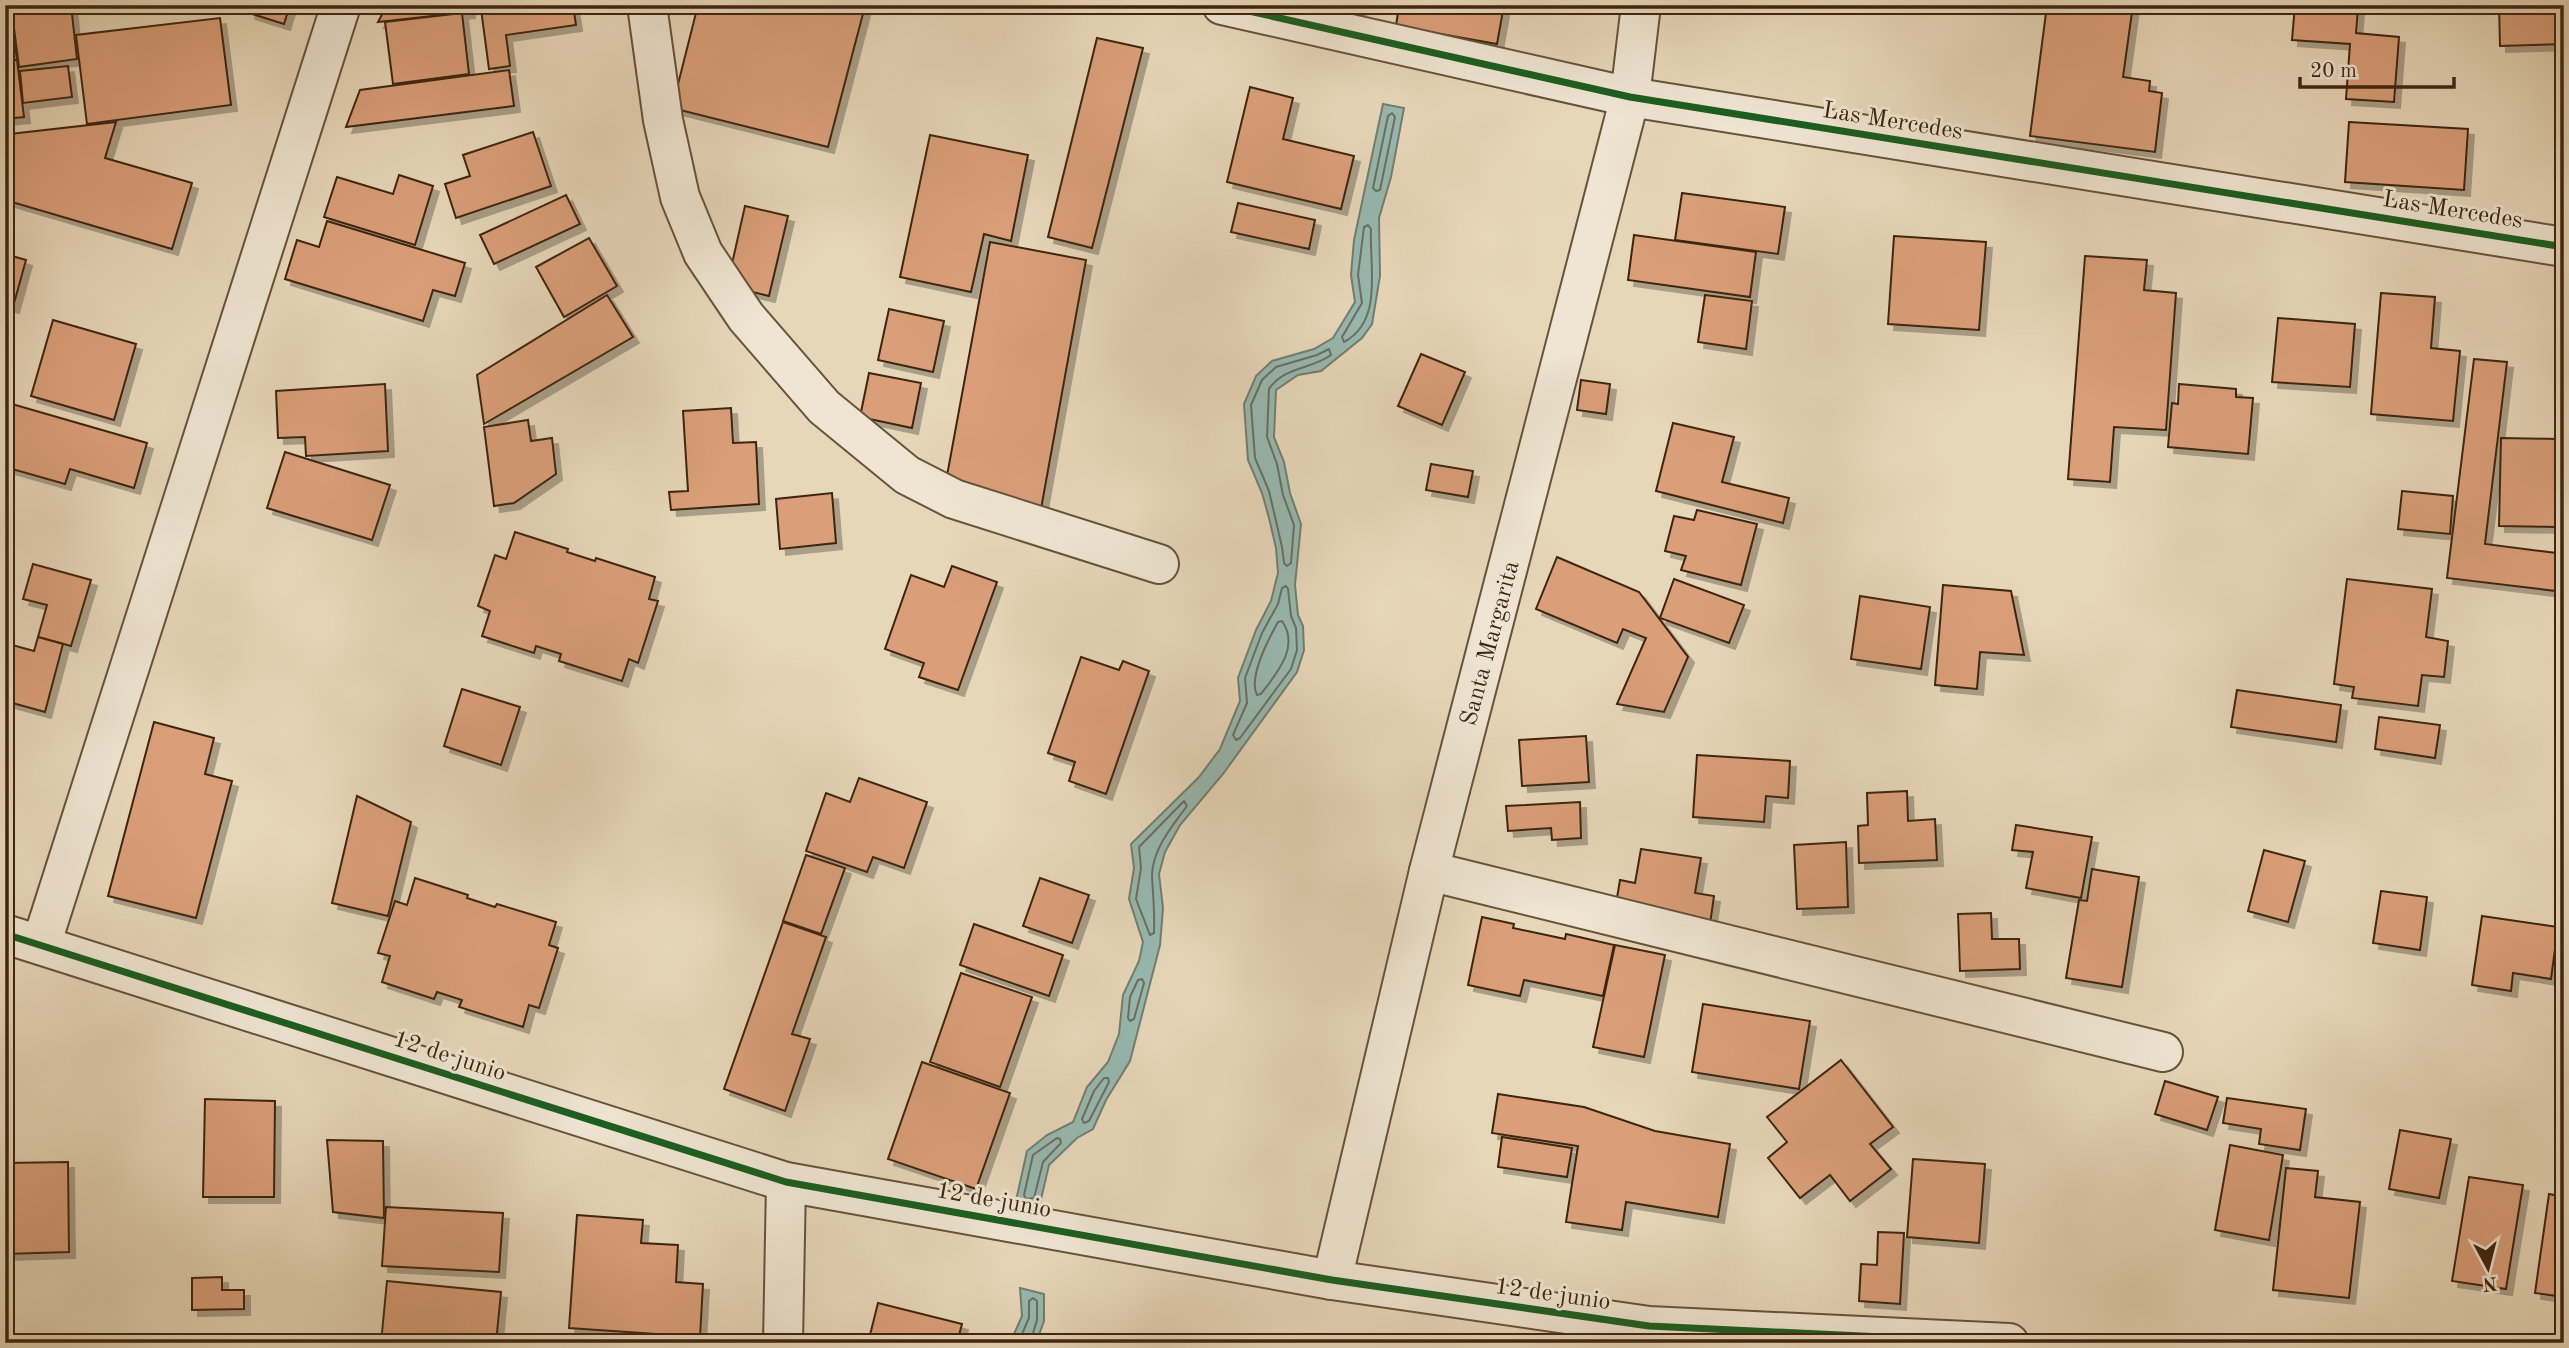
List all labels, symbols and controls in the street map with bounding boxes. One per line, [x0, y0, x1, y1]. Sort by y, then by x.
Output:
scale bar [2300, 46, 2454, 90]
text: 20 m [2310, 61, 2357, 82]
street label: Las Mercedes [1821, 99, 1964, 145]
street label: Las Mercedes [2381, 188, 2524, 234]
street label: Santa Margarita [1457, 558, 1525, 729]
street label: 12 de junio [390, 1027, 509, 1086]
street label: 12 de junio [934, 1179, 1053, 1223]
north arrow [2454, 1232, 2524, 1302]
text: N [2481, 1272, 2498, 1293]
street label: 12 de junio [1493, 1275, 1612, 1315]

